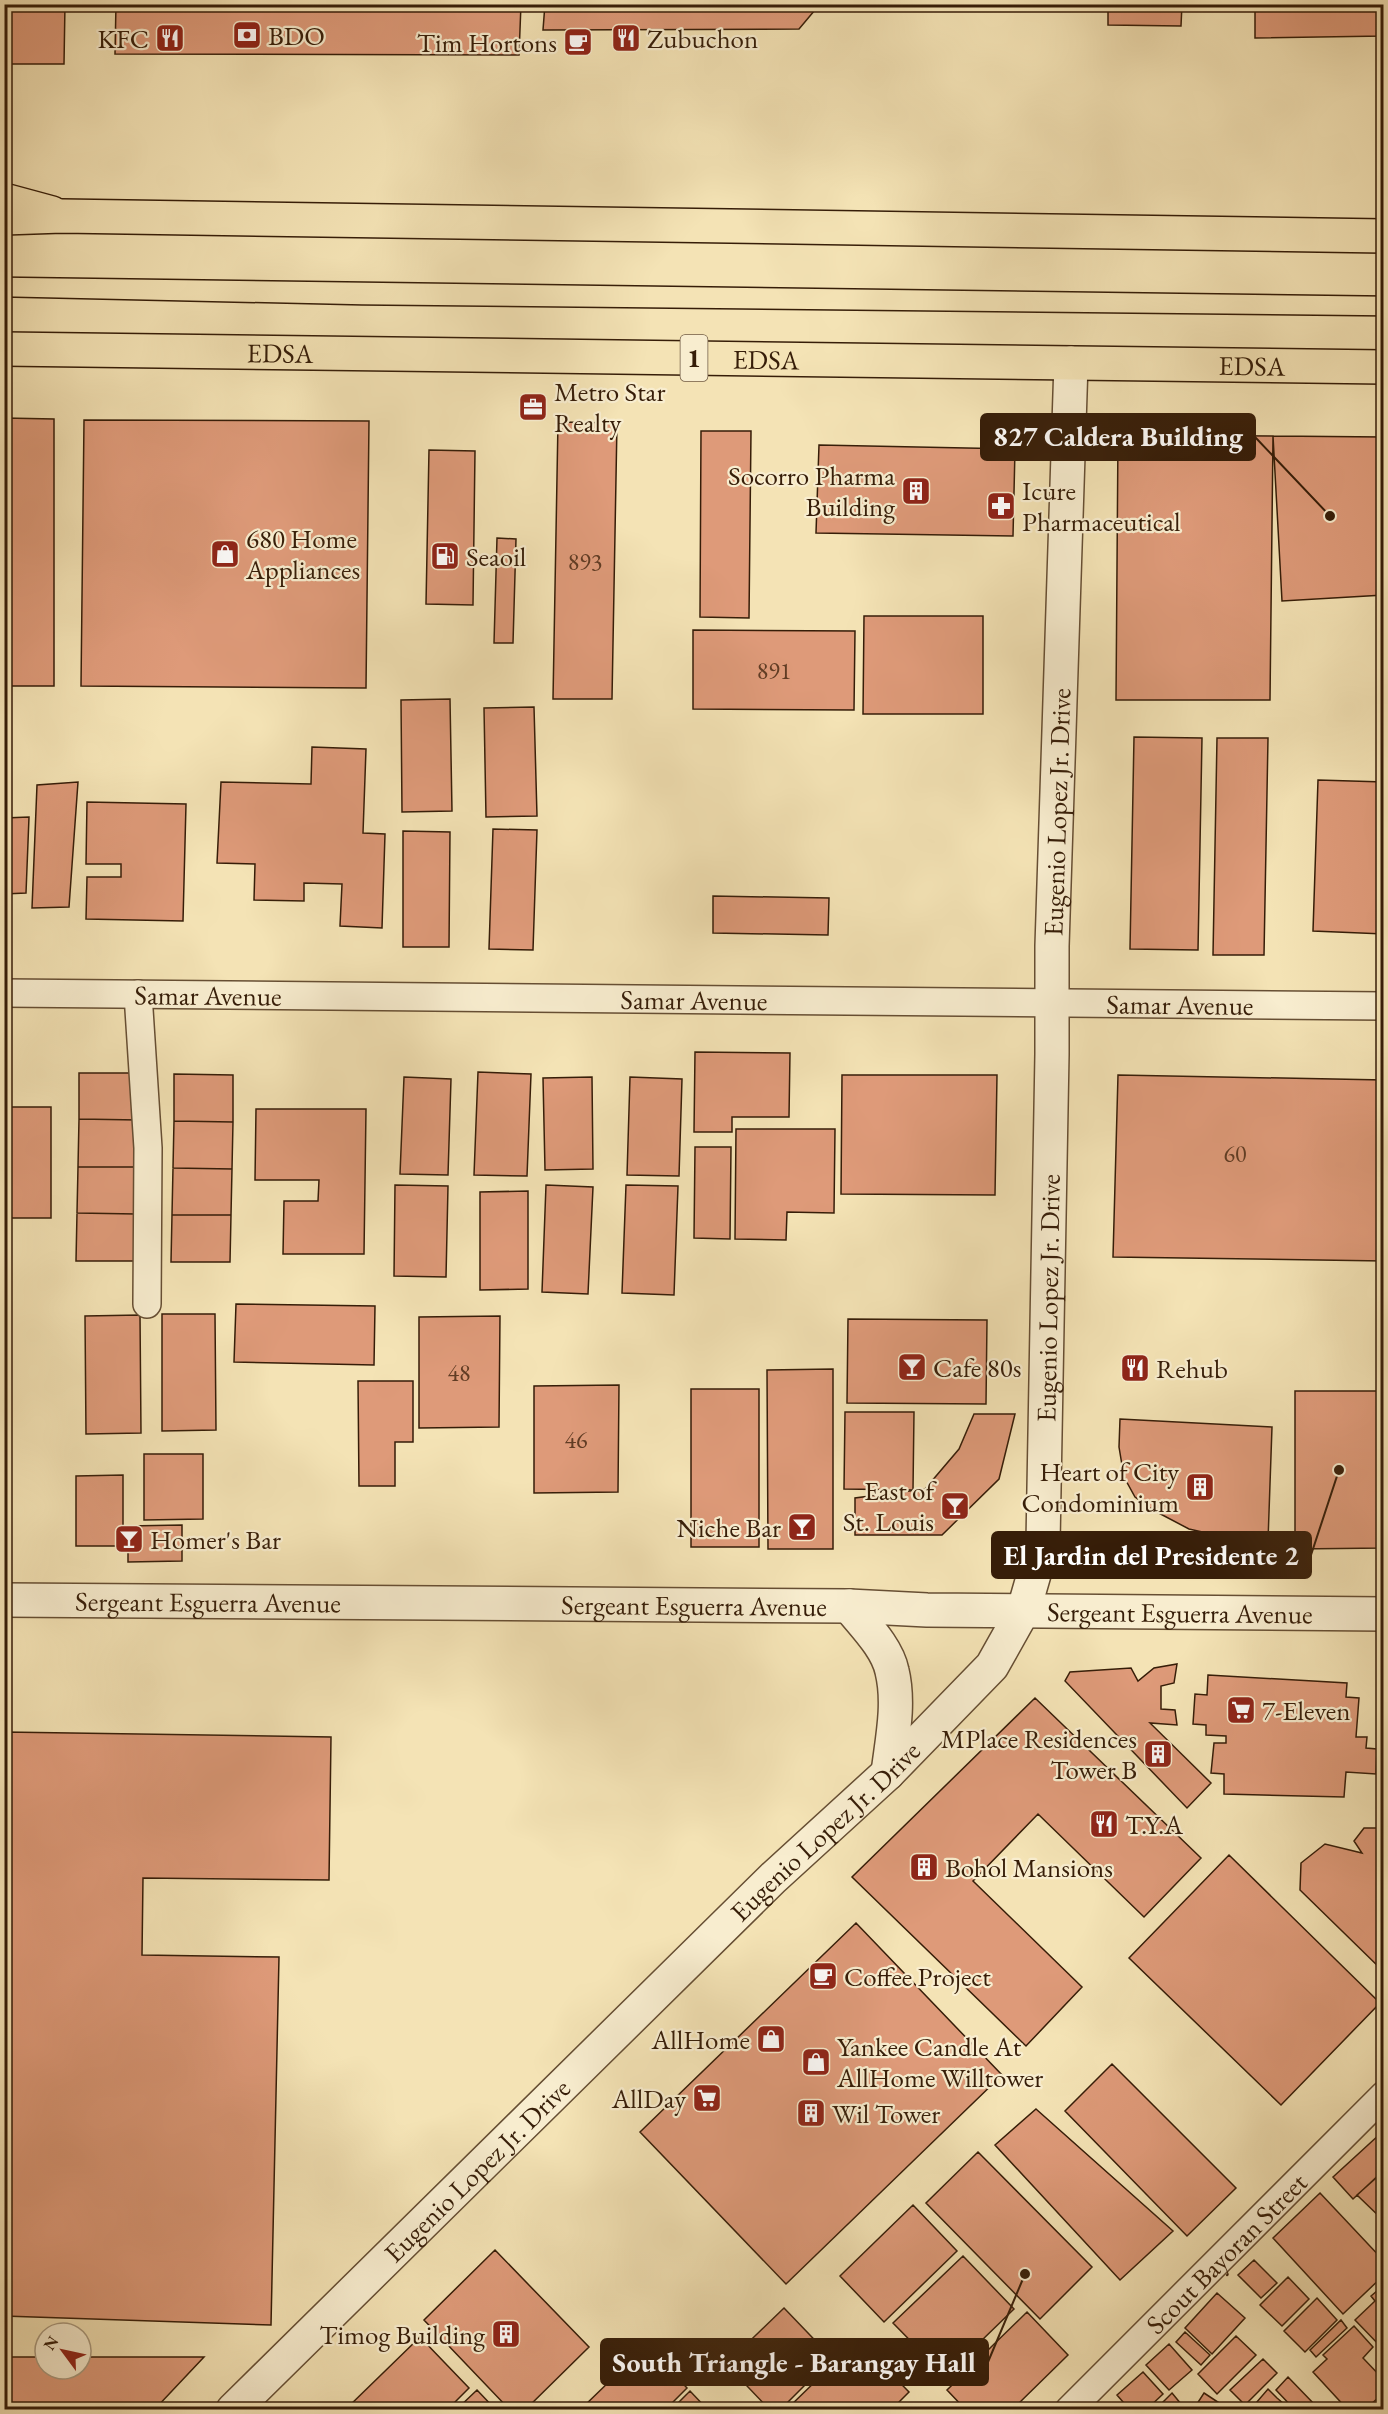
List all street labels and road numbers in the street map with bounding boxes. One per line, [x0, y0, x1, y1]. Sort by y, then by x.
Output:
street label: EDSA [246, 335, 314, 371]
road number: 1 [680, 335, 708, 381]
street label: EDSA [732, 341, 800, 377]
street label: EDSA [1218, 347, 1286, 383]
street label: Eugenio Lopez Jr. Drive [1035, 688, 1078, 937]
street label: Samar Avenue [134, 977, 282, 1013]
street label: Samar Avenue [620, 981, 768, 1018]
street label: Samar Avenue [1106, 986, 1254, 1022]
street label: Eugenio Lopez Jr. Drive [1028, 1174, 1067, 1423]
street label: Sergeant Esguerra Avenue [75, 1583, 341, 1620]
street label: Sergeant Esguerra Avenue [561, 1586, 827, 1623]
street label: Sergeant Esguerra Avenue [1047, 1594, 1313, 1631]
street label: Eugenio Lopez Jr. Drive [722, 1733, 927, 1928]
street label: Eugenio Lopez Jr. Drive [376, 2070, 577, 2270]
street label: Scout Bayoran Street [1138, 2165, 1314, 2341]

